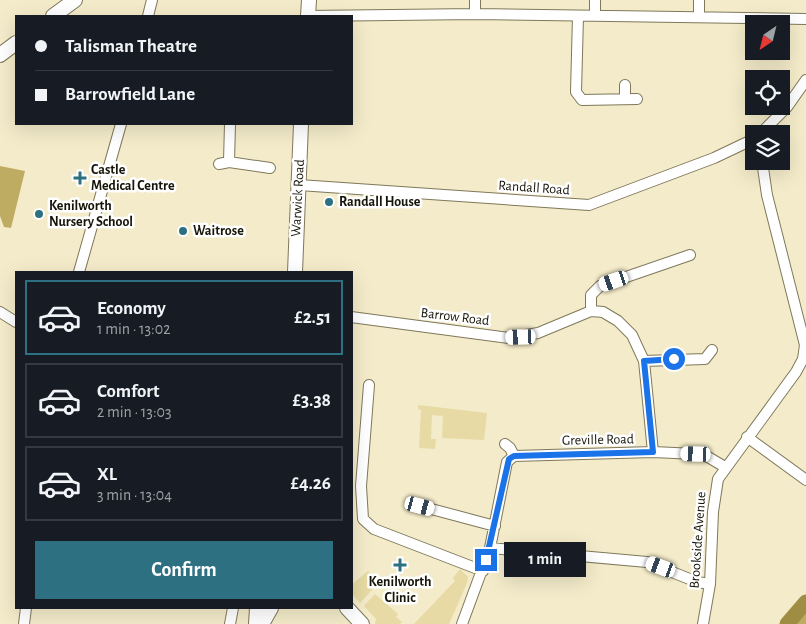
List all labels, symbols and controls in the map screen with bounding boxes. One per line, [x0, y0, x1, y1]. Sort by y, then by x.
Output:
north arrow [745, 15, 790, 60]
map controls [745, 15, 790, 170]
text: Talisman Theatre [65, 37, 197, 56]
button: locate [745, 70, 790, 115]
text: Barrowfield Lane [65, 85, 195, 104]
button: layers [745, 125, 790, 170]
street label: Warwick Road [289, 159, 307, 237]
place label: Castle Medical Centre [91, 163, 175, 193]
marker: Castle Medical Centre [73, 171, 87, 185]
street label: Randall Road [498, 179, 570, 197]
place label: Randall House [339, 195, 421, 209]
marker: Randall House [323, 196, 335, 208]
place label: Kenilworth Nursery School [49, 199, 133, 229]
marker: Kenilworth Nursery School [33, 208, 45, 220]
place label: Waitrose [193, 224, 244, 238]
marker: Waitrose [177, 225, 189, 237]
car [597, 269, 630, 293]
icon: car [37, 295, 82, 340]
text: Economy [97, 299, 166, 318]
street label: Barrow Road [420, 306, 490, 328]
text: £2.51 [294, 308, 331, 327]
text: 1 min · 13:02 [97, 321, 171, 337]
car [505, 329, 536, 345]
route start [663, 348, 685, 370]
icon: car [37, 378, 82, 423]
text: Comfort [97, 382, 159, 401]
text: £3.38 [292, 391, 331, 410]
text: 2 min · 13:03 [97, 404, 172, 420]
street label: Greville Road [562, 432, 634, 448]
car [680, 446, 711, 462]
icon: car [37, 461, 82, 506]
text: XL [97, 465, 117, 484]
text: £4.26 [290, 474, 331, 493]
text: 3 min · 13:04 [97, 487, 172, 503]
street label: Brookside Avenue [688, 491, 708, 589]
car [403, 495, 436, 517]
button: Confirm [35, 541, 333, 599]
callout: 1 min [504, 542, 586, 578]
route end [475, 549, 497, 571]
text: 1 min [528, 551, 562, 567]
car [644, 555, 677, 579]
marker: Kenilworth Clinic [393, 558, 407, 572]
place label: Kenilworth Clinic [369, 575, 431, 605]

